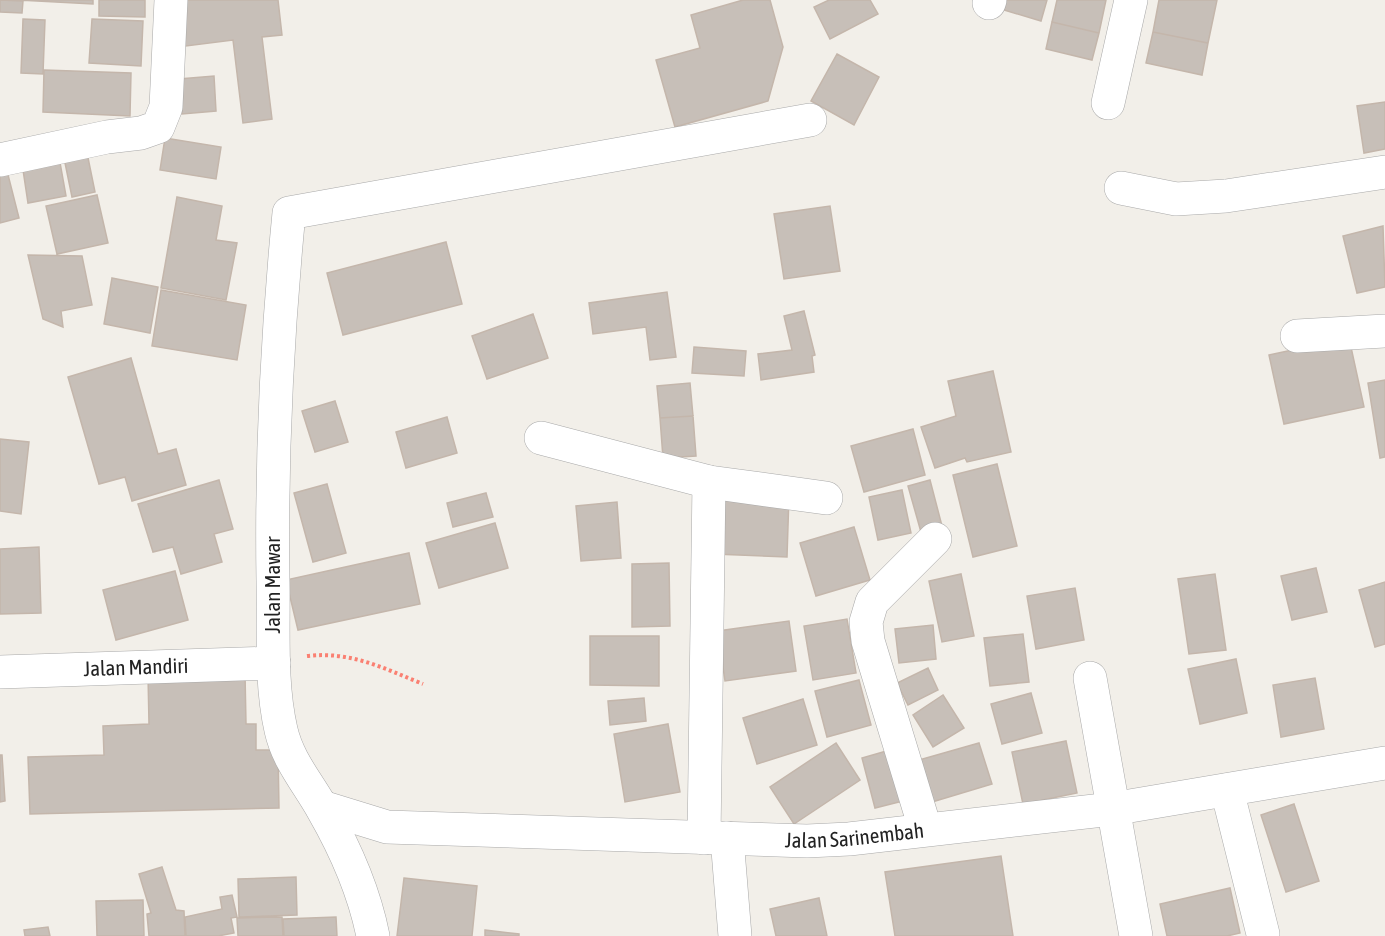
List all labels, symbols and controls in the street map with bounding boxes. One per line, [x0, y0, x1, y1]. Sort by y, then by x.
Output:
street label: Jalan Mawar [260, 536, 284, 634]
street label: Jalan Mandiri [83, 653, 189, 680]
street label: Jalan Sarinembah [785, 818, 925, 852]

